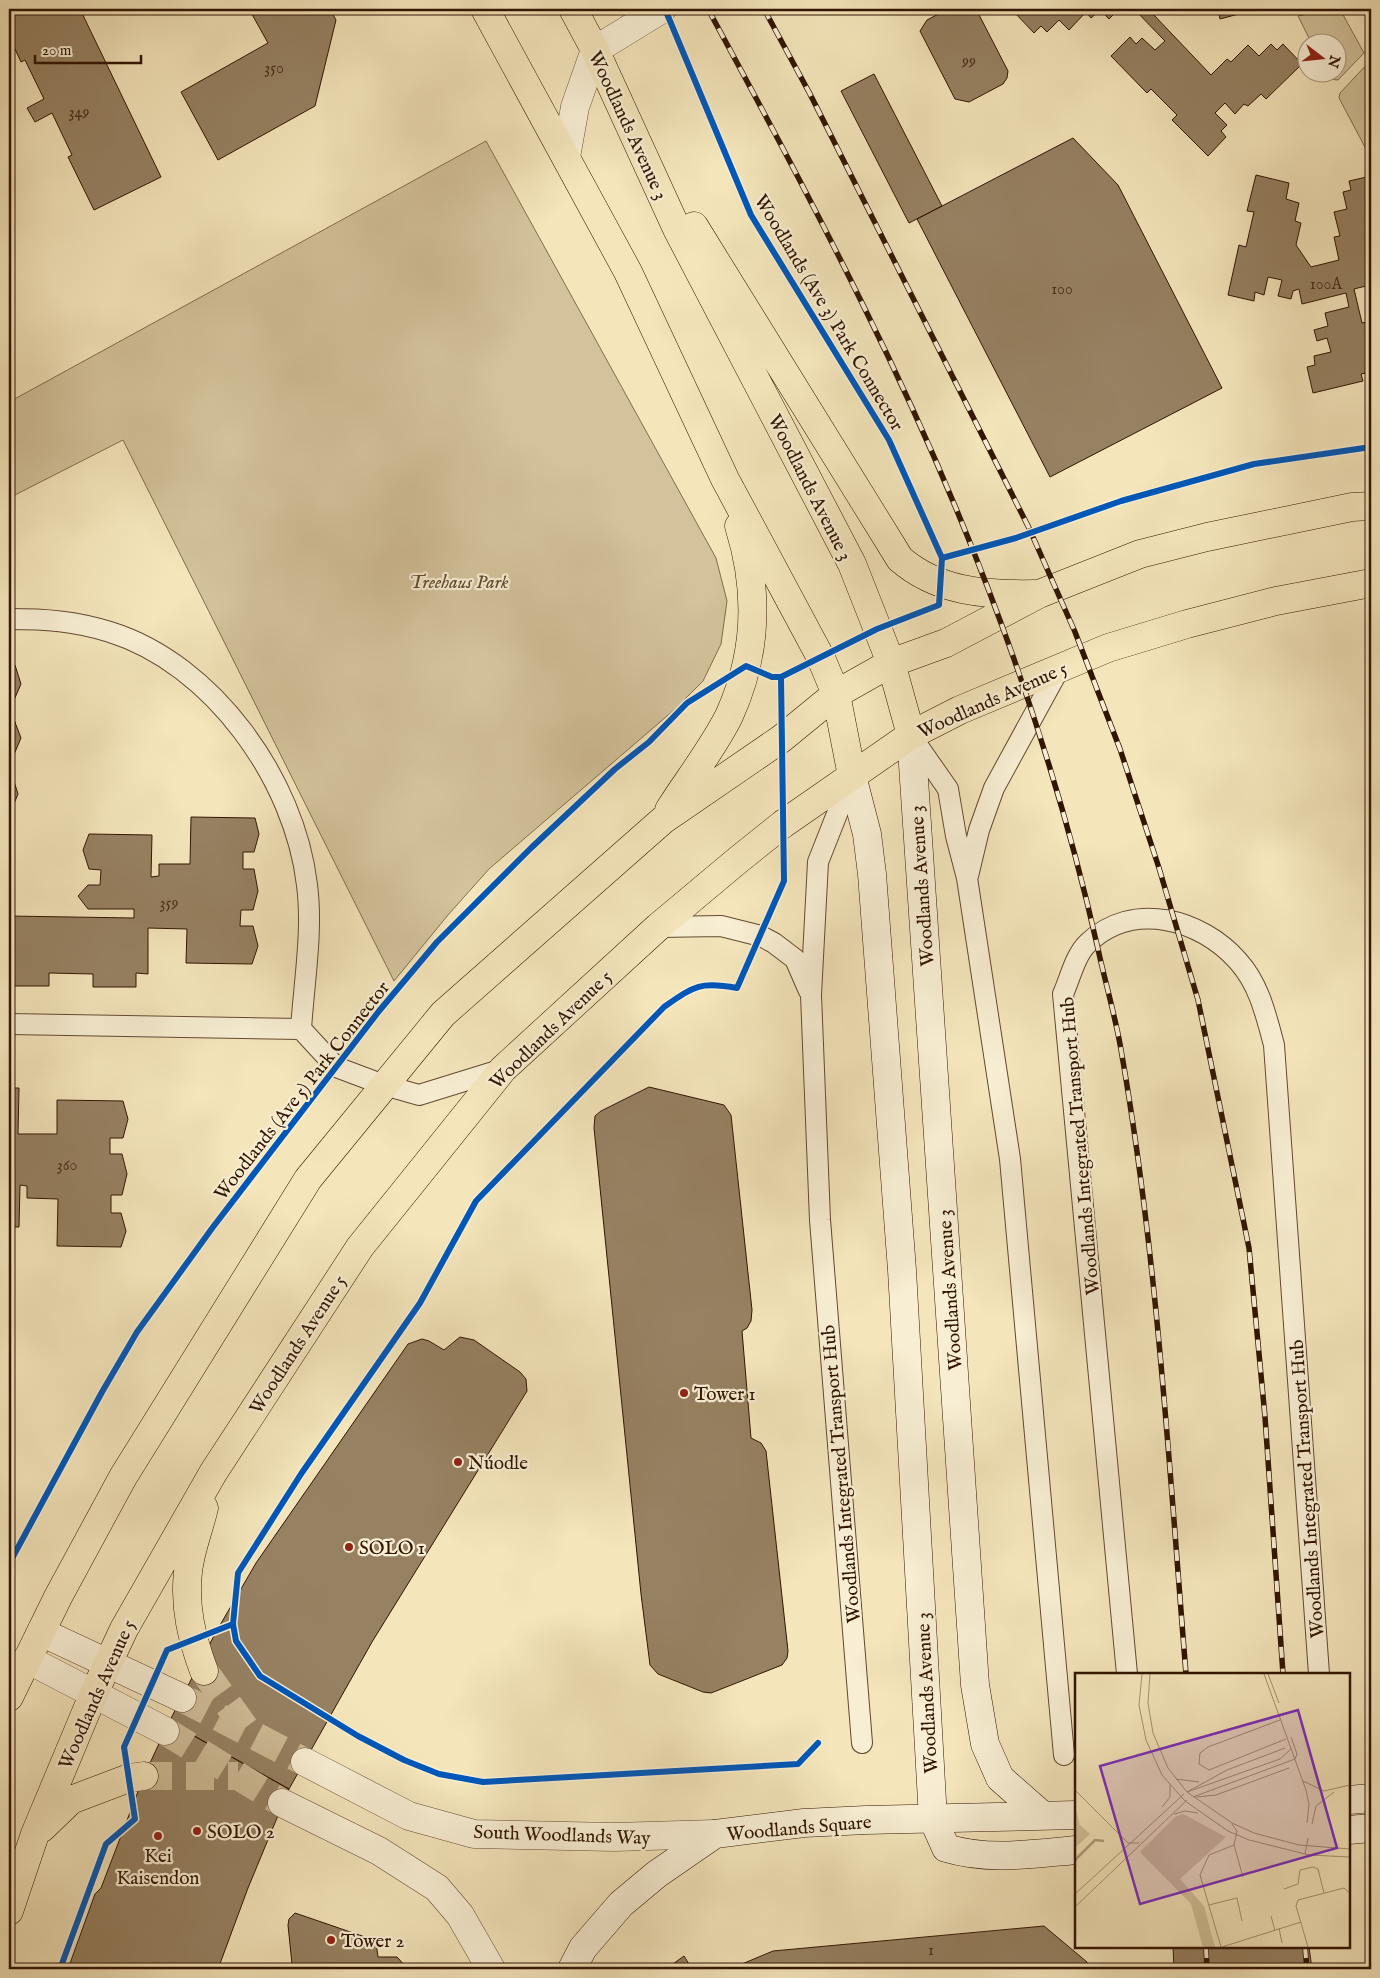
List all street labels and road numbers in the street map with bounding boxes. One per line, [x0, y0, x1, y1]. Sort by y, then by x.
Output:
street label: Woodlands Avenue 3 [582, 48, 672, 204]
street label: Woodlands (Ave 3) Park Connector [748, 190, 909, 436]
street label: Woodlands Avenue 3 [762, 410, 857, 565]
street label: Woodlands Avenue 5 [914, 657, 1071, 745]
street label: Woodlands Avenue 3 [905, 804, 941, 967]
street label: Woodlands Avenue 5 [485, 966, 618, 1095]
street label: Woodlands (Ave 5) Park Connector [210, 977, 396, 1206]
street label: Woodlands Integrated Transport Hub [1056, 996, 1106, 1296]
street label: Woodlands Avenue 3 [933, 1208, 969, 1371]
street label: Woodlands Avenue 5 [245, 1271, 353, 1419]
street label: Woodlands Integrated Transport Hub [817, 1324, 867, 1624]
street label: Woodlands Integrated Transport Hub [1286, 1339, 1330, 1639]
street label: Woodlands Avenue 3 [912, 1612, 944, 1774]
street label: Woodlands Avenue 5 [54, 1616, 142, 1773]
street label: Woodlands Square [726, 1811, 873, 1847]
street label: South Woodlands Way [473, 1821, 651, 1851]

